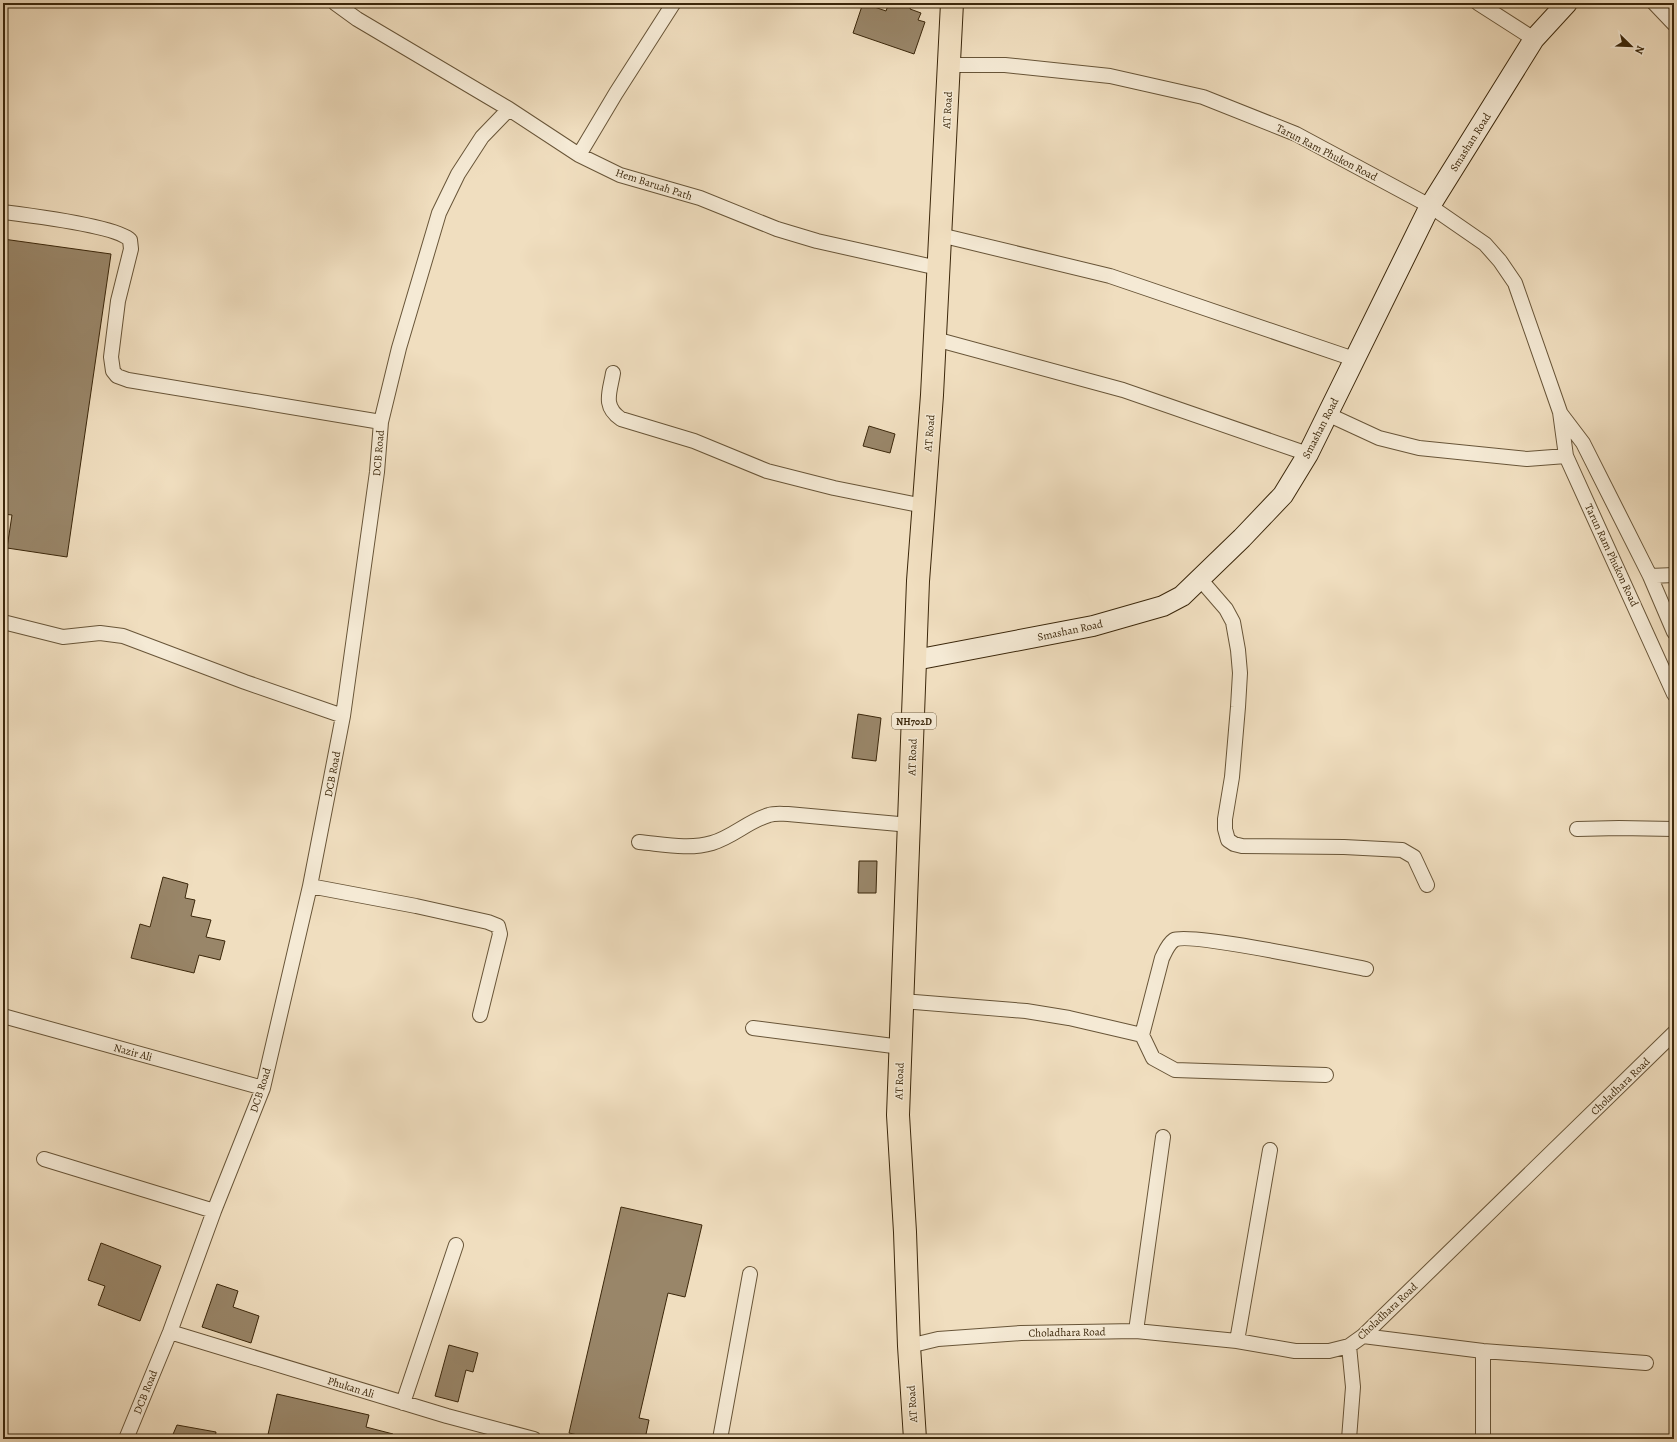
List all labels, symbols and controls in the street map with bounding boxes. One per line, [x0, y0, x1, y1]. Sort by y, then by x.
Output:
north arrow [1611, 26, 1651, 66]
text: N [1631, 43, 1648, 56]
street label: AT Road [939, 91, 956, 130]
street label: Smashan Road [1446, 110, 1494, 174]
street label: Tarun Ram Phukon Road [1274, 120, 1380, 185]
street label: Hem Baruah Path [614, 165, 694, 204]
street label: Smashan Road [1299, 395, 1342, 461]
street label: AT Road [920, 414, 939, 453]
street label: DCB Road [369, 429, 388, 477]
street label: Tarun Ram Phukon Road [1581, 501, 1642, 609]
street label: Smashan Road [1036, 616, 1104, 645]
road number: NH702D [892, 713, 936, 729]
street label: AT Road [904, 738, 921, 777]
street label: DCB Road [321, 750, 344, 798]
street label: Nazir Ali [112, 1040, 154, 1065]
street label: Choladhara Road [1587, 1054, 1653, 1119]
street label: AT Road [891, 1062, 908, 1101]
street label: DCB Road [246, 1066, 275, 1114]
street label: Choladhara Road [1354, 1279, 1421, 1343]
street label: Choladhara Road [1028, 1324, 1106, 1341]
street label: DCB Road [130, 1368, 161, 1416]
street label: Phukan Ali [325, 1373, 376, 1402]
street label: AT Road [904, 1385, 921, 1424]

